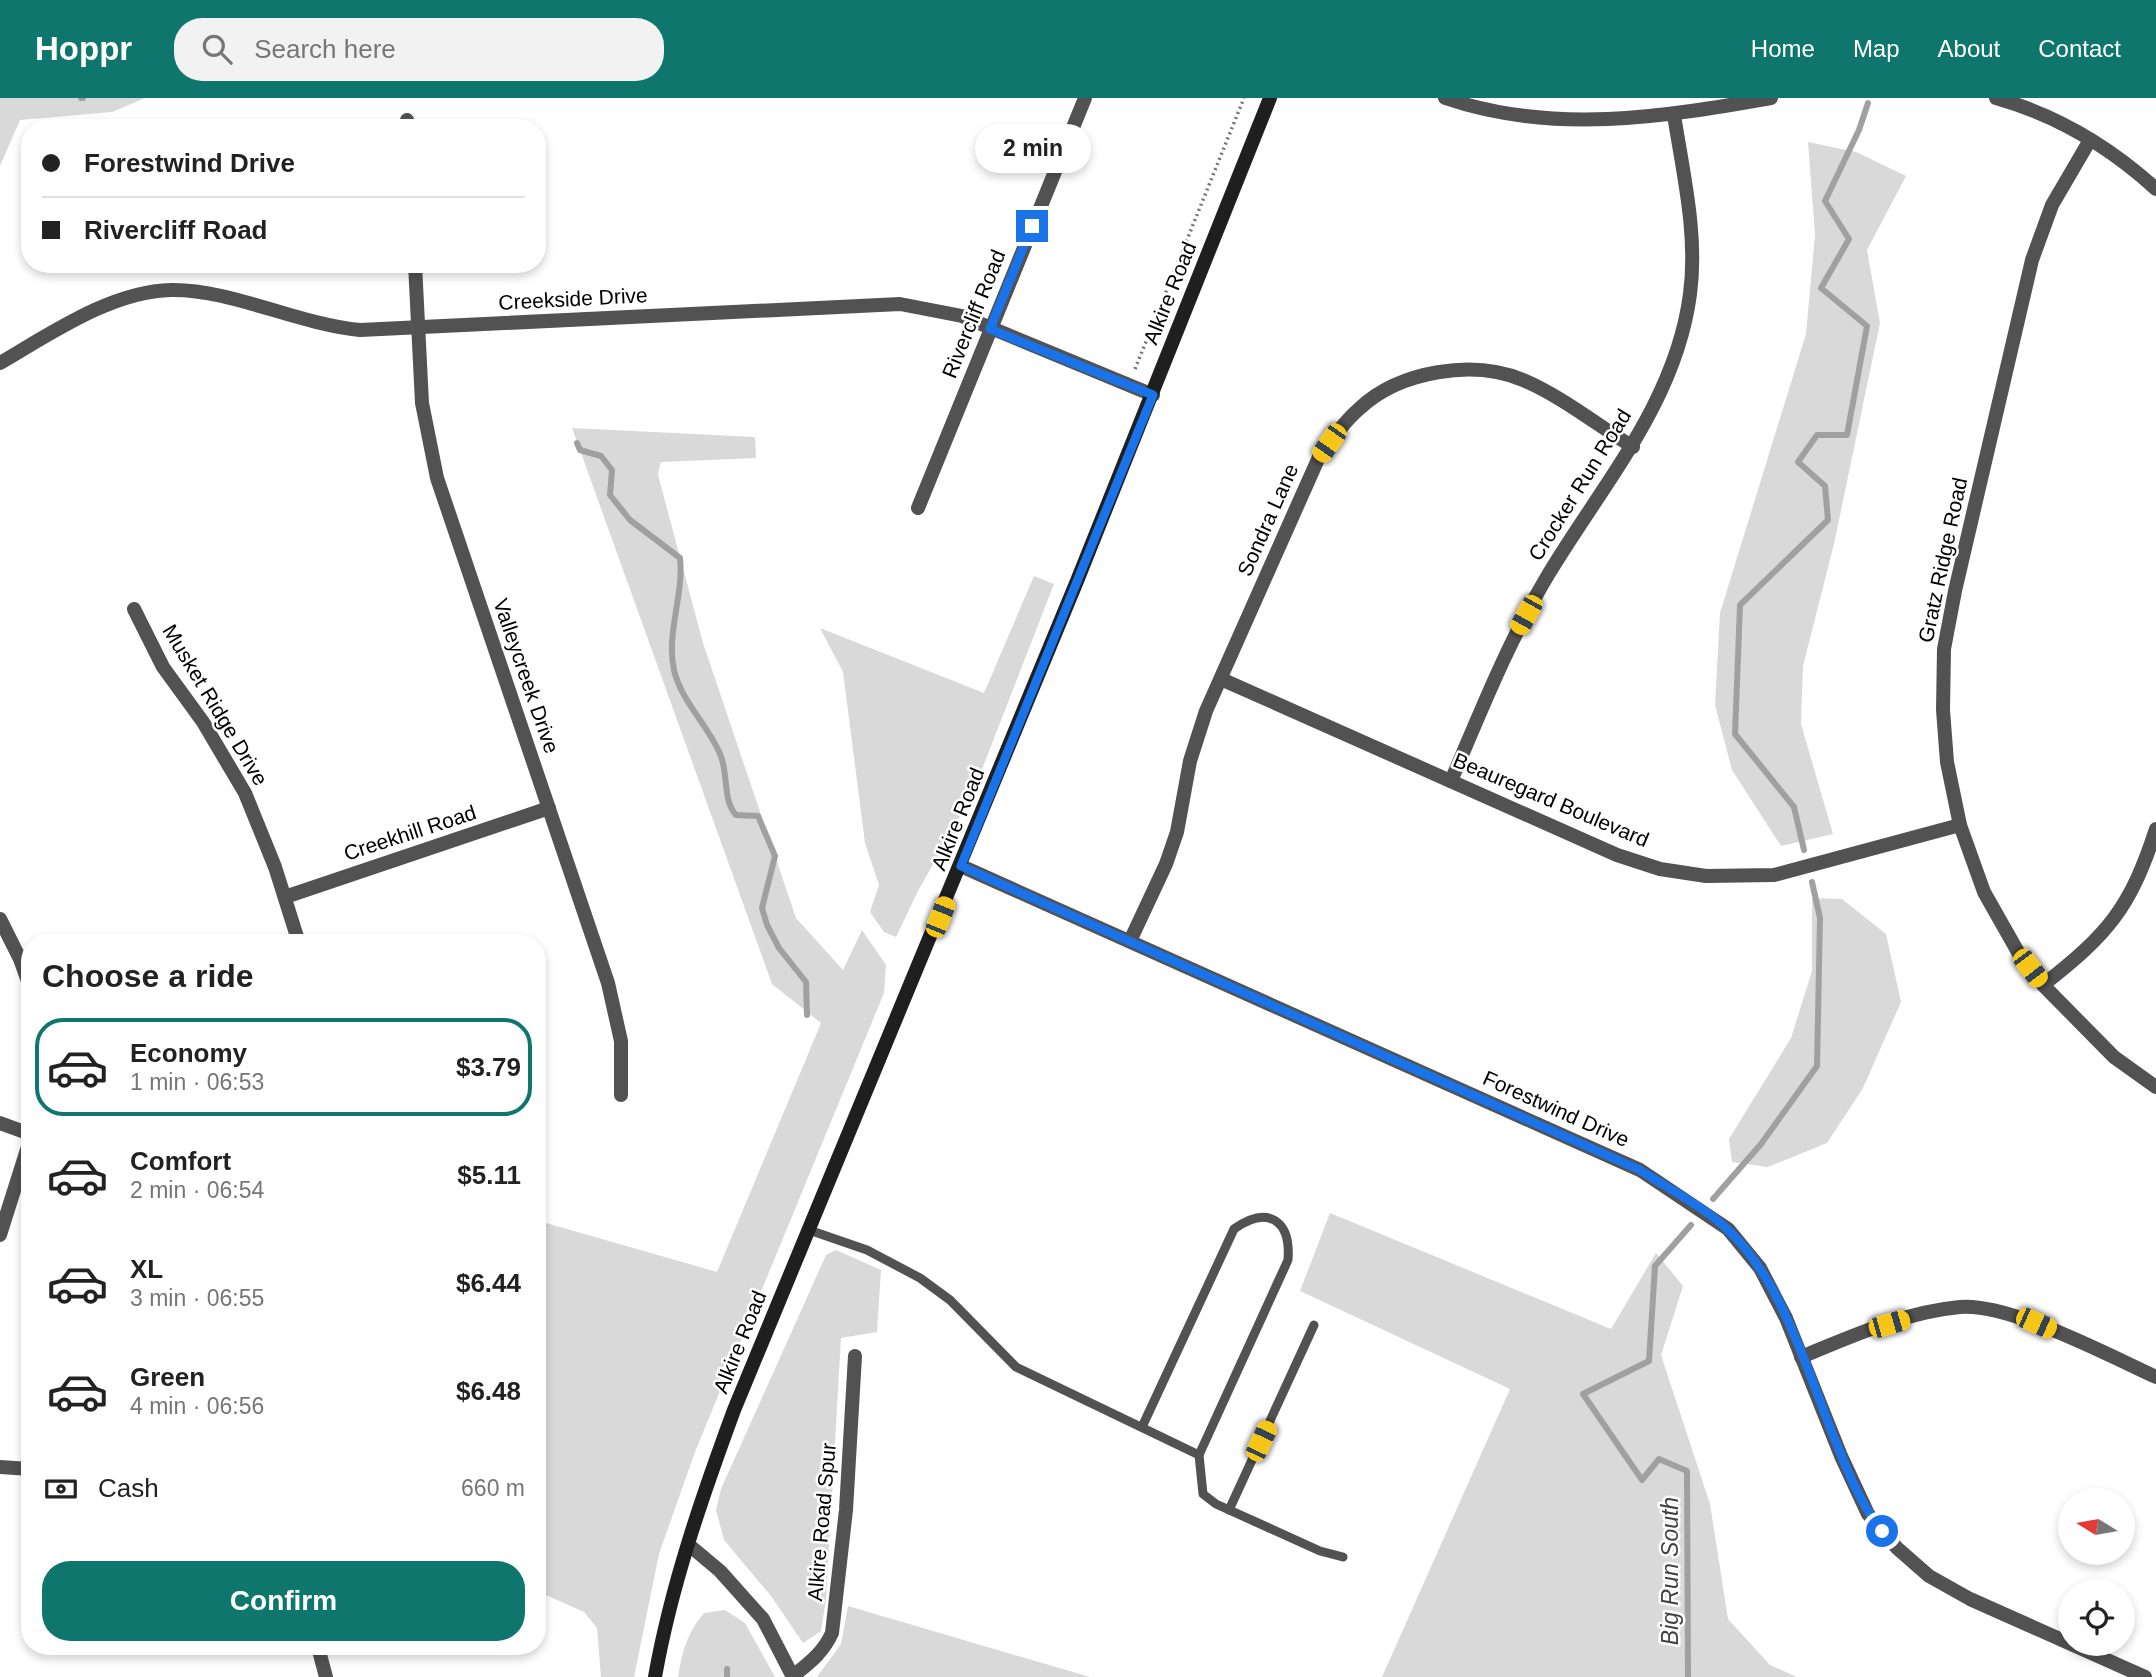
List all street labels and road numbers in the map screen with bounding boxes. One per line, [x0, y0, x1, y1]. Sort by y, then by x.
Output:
street label: Alkire Road [1139, 238, 1201, 347]
street label: Rivercliff Road [937, 246, 1010, 381]
street label: Creekside Drive [498, 283, 648, 314]
street label: Crocker Run Road [1524, 405, 1635, 565]
street label: Sondra Lane [1233, 460, 1303, 579]
street label: Gratz Ridge Road [1914, 475, 1971, 644]
street label: Valleycreek Drive [489, 596, 564, 756]
street label: Musket Ridge Drive [158, 620, 272, 789]
street label: Beauregard Boulevard [1450, 748, 1652, 851]
street label: Alkire Road [927, 764, 989, 873]
street label: Creekhill Road [341, 800, 479, 865]
street label: Forestwind Drive [1480, 1066, 1633, 1151]
street label: Alkire Road [709, 1287, 771, 1396]
street label: Alkire Road Spur [803, 1442, 840, 1602]

